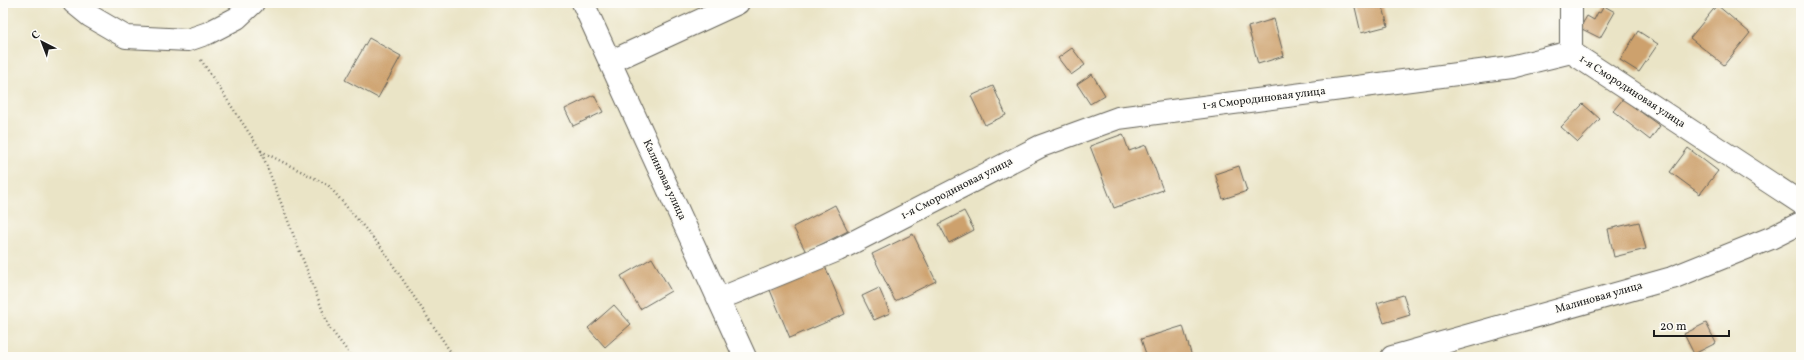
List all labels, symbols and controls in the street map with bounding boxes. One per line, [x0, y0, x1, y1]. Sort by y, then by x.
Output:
north arrow [22, 22, 62, 62]
text: С [29, 28, 44, 44]
street label: 1-я Смородиновая улица [1576, 52, 1688, 132]
street label: 1-я Смородиновая улица [1202, 84, 1327, 114]
street label: Калиновая улица [639, 137, 689, 223]
street label: 1-я Смородиновая улица [898, 154, 1016, 224]
street label: Малиновая улица [1554, 278, 1645, 318]
scale bar [1654, 312, 1729, 338]
text: 20 m [1660, 319, 1687, 335]

